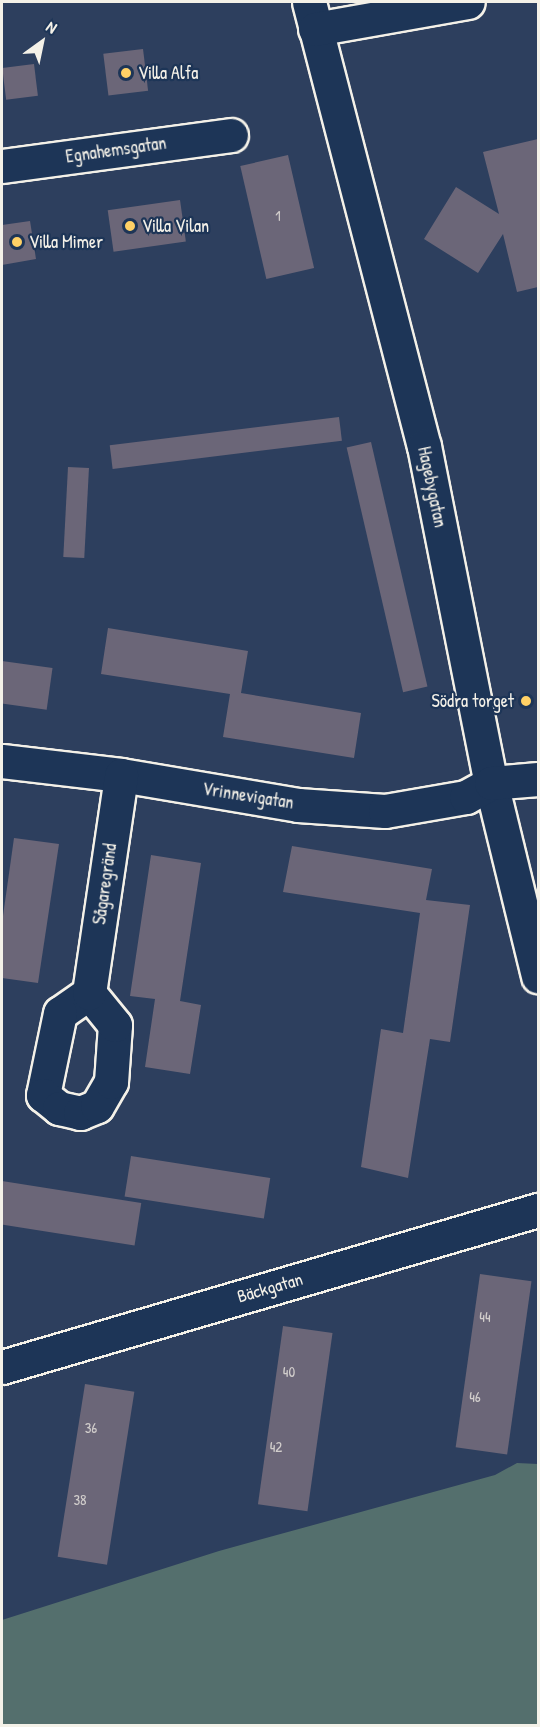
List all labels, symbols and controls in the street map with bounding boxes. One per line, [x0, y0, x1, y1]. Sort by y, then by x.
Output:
north arrow [12, 12, 72, 72]
text: N [42, 15, 61, 38]
place label: Villa Alfa [138, 62, 198, 84]
marker: Villa Alfa [119, 66, 133, 80]
street label: Egnahemsgatan [64, 132, 168, 168]
house number: 1 [275, 207, 281, 225]
place label: Villa Vilan [142, 215, 209, 237]
marker: Villa Vilan [123, 219, 137, 233]
place label: Villa Mimer [29, 231, 103, 253]
marker: Villa Mimer [10, 235, 24, 249]
street label: Hagebygatan [413, 445, 451, 529]
place label: Södra torget [432, 690, 514, 712]
marker: Södra torget [519, 694, 533, 708]
street label: Vrinnevigatan [201, 778, 295, 814]
street label: Sågaregränd [89, 842, 121, 926]
street label: Bäckgatan [235, 1268, 305, 1308]
house number: 44 [479, 1308, 491, 1326]
house number: 40 [283, 1363, 295, 1381]
house number: 46 [469, 1388, 481, 1406]
house number: 36 [85, 1419, 97, 1437]
house number: 42 [270, 1438, 282, 1456]
house number: 38 [73, 1491, 87, 1509]

